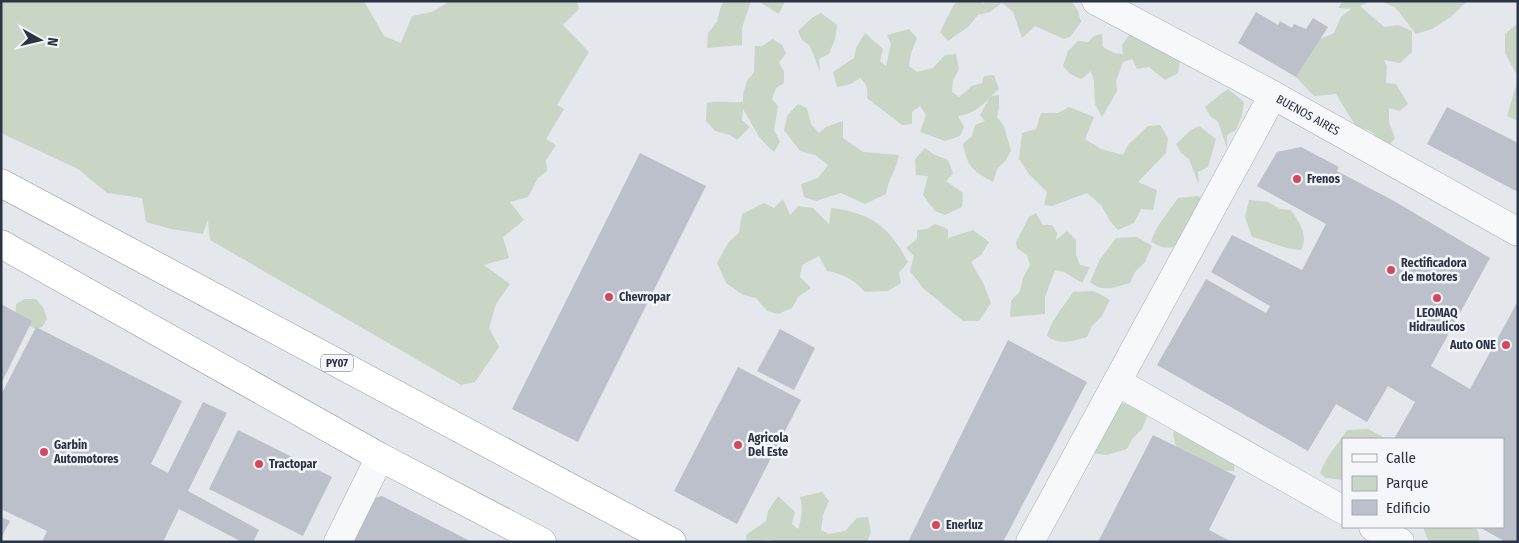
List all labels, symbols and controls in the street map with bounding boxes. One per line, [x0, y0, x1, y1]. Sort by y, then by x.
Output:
north arrow [15, 15, 65, 65]
text: N [43, 36, 61, 47]
street label: BUENOS AIRES [1274, 92, 1342, 138]
place label: Frenos [1307, 172, 1341, 186]
marker: Frenos [1291, 173, 1303, 185]
place label: Rectificadora de motores [1401, 256, 1467, 284]
marker: Rectificadora de motores [1385, 264, 1397, 276]
place label: Chevropar [619, 290, 671, 304]
marker: Chevropar [603, 291, 615, 303]
marker: LEOMAQ Hidraulicos [1431, 292, 1443, 304]
place label: LEOMAQ Hidraulicos [1409, 306, 1466, 334]
place label: Auto ONE [1449, 338, 1496, 352]
marker: Auto ONE [1500, 339, 1512, 351]
road number: PY07 [321, 354, 353, 372]
place label: Agricola Del Este [747, 431, 789, 459]
place label: Garbin Automotores [53, 438, 119, 466]
legend [1342, 438, 1504, 528]
marker: Agricola Del Este [732, 439, 744, 451]
marker: Garbin Automotores [38, 446, 50, 458]
text: Calle [1386, 449, 1416, 467]
place label: Tractopar [269, 457, 318, 471]
marker: Tractopar [253, 458, 265, 470]
text: Parque [1386, 474, 1429, 492]
text: Edificio [1386, 499, 1431, 517]
place label: Enerluz [946, 518, 983, 532]
marker: Enerluz [930, 519, 942, 531]

